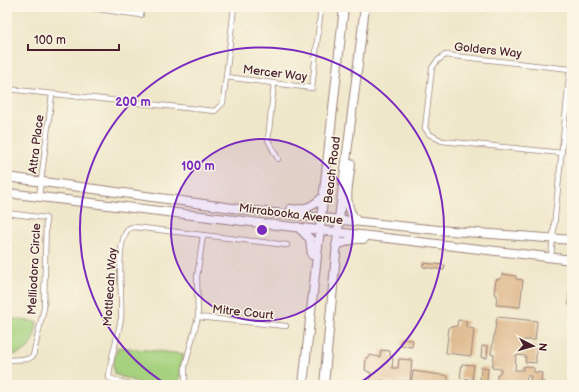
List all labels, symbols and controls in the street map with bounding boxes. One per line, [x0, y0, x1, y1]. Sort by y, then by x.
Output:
scale bar [28, 26, 119, 52]
text: 100 m [34, 33, 66, 48]
street label: Golders Way [453, 39, 523, 62]
street label: Mercer Way [242, 62, 308, 85]
text: 200 m [115, 95, 151, 110]
street label: Attra Place [25, 114, 48, 174]
street label: Beach Road [321, 136, 344, 204]
text: 100 m [181, 159, 215, 174]
street label: Mirrabooka Avenue [238, 201, 344, 228]
street label: Melliodora Circle [25, 223, 44, 315]
centre of rings [255, 223, 269, 237]
street label: Mottlecah Way [100, 246, 121, 327]
street label: Mitre Court [212, 302, 275, 323]
north arrow [513, 326, 553, 366]
text: N [536, 342, 549, 352]

